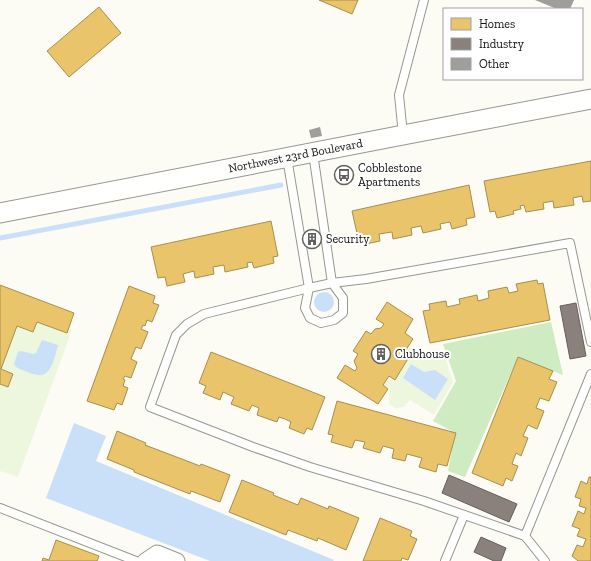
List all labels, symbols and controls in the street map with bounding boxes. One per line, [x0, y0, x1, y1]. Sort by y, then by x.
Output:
legend [443, 8, 583, 80]
text: Homes [479, 17, 515, 31]
text: Industry [479, 37, 525, 51]
text: Other [479, 57, 510, 71]
street label: Northwest 23rd Boulevard [227, 136, 364, 175]
place label: Cobblestone Apartments [358, 161, 422, 189]
bus stop icon: Cobblestone Apartments [333, 164, 355, 186]
building icon: Security [301, 228, 323, 250]
place label: Security [326, 232, 370, 246]
building icon: Clubhouse [370, 343, 392, 365]
place label: Clubhouse [395, 347, 450, 361]

